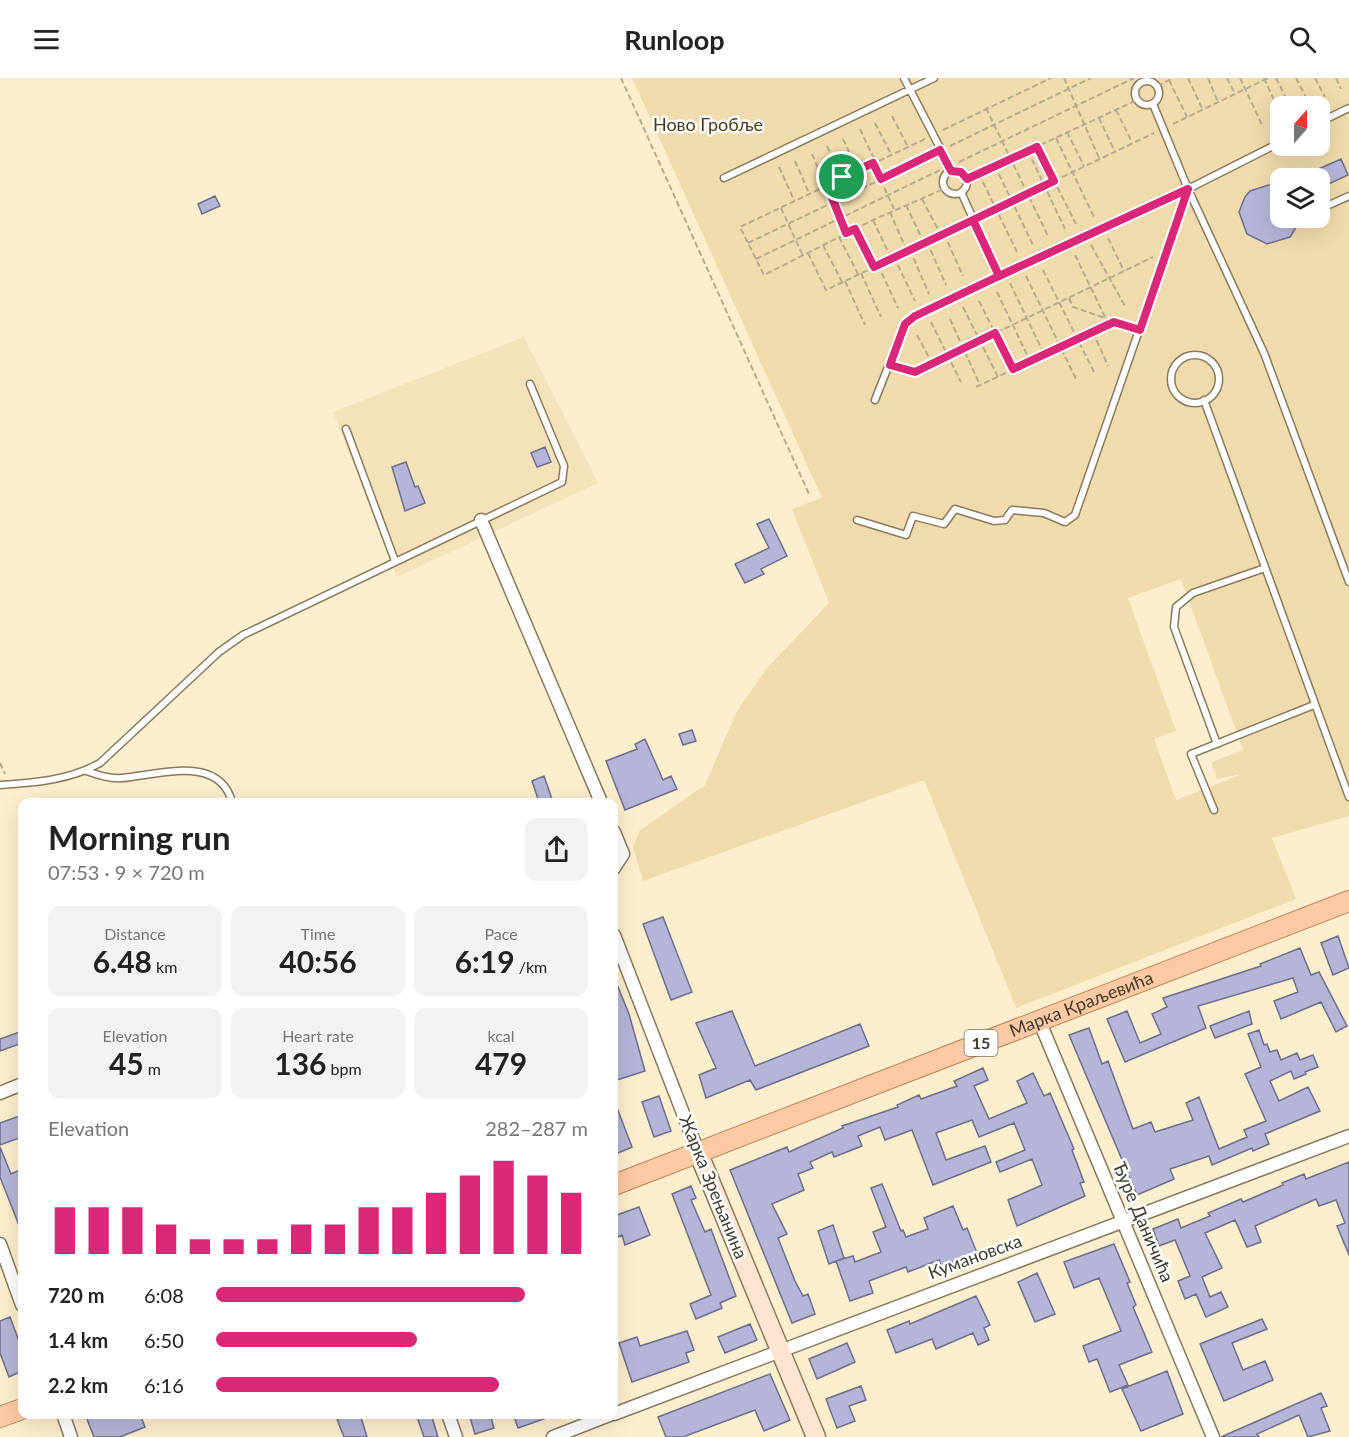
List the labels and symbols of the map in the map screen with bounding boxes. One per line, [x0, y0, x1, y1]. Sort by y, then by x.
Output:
north arrow [1270, 96, 1330, 156]
park label: Ново Гробље [653, 113, 763, 135]
pin [816, 151, 867, 202]
street label: Марка Краљевића [1006, 966, 1156, 1041]
road number: 15 [964, 1030, 998, 1056]
street label: Жарка Зрењанина [675, 1111, 753, 1262]
street label: Ђуре Даничића [1109, 1158, 1179, 1285]
street label: Кумановска [925, 1229, 1025, 1283]

